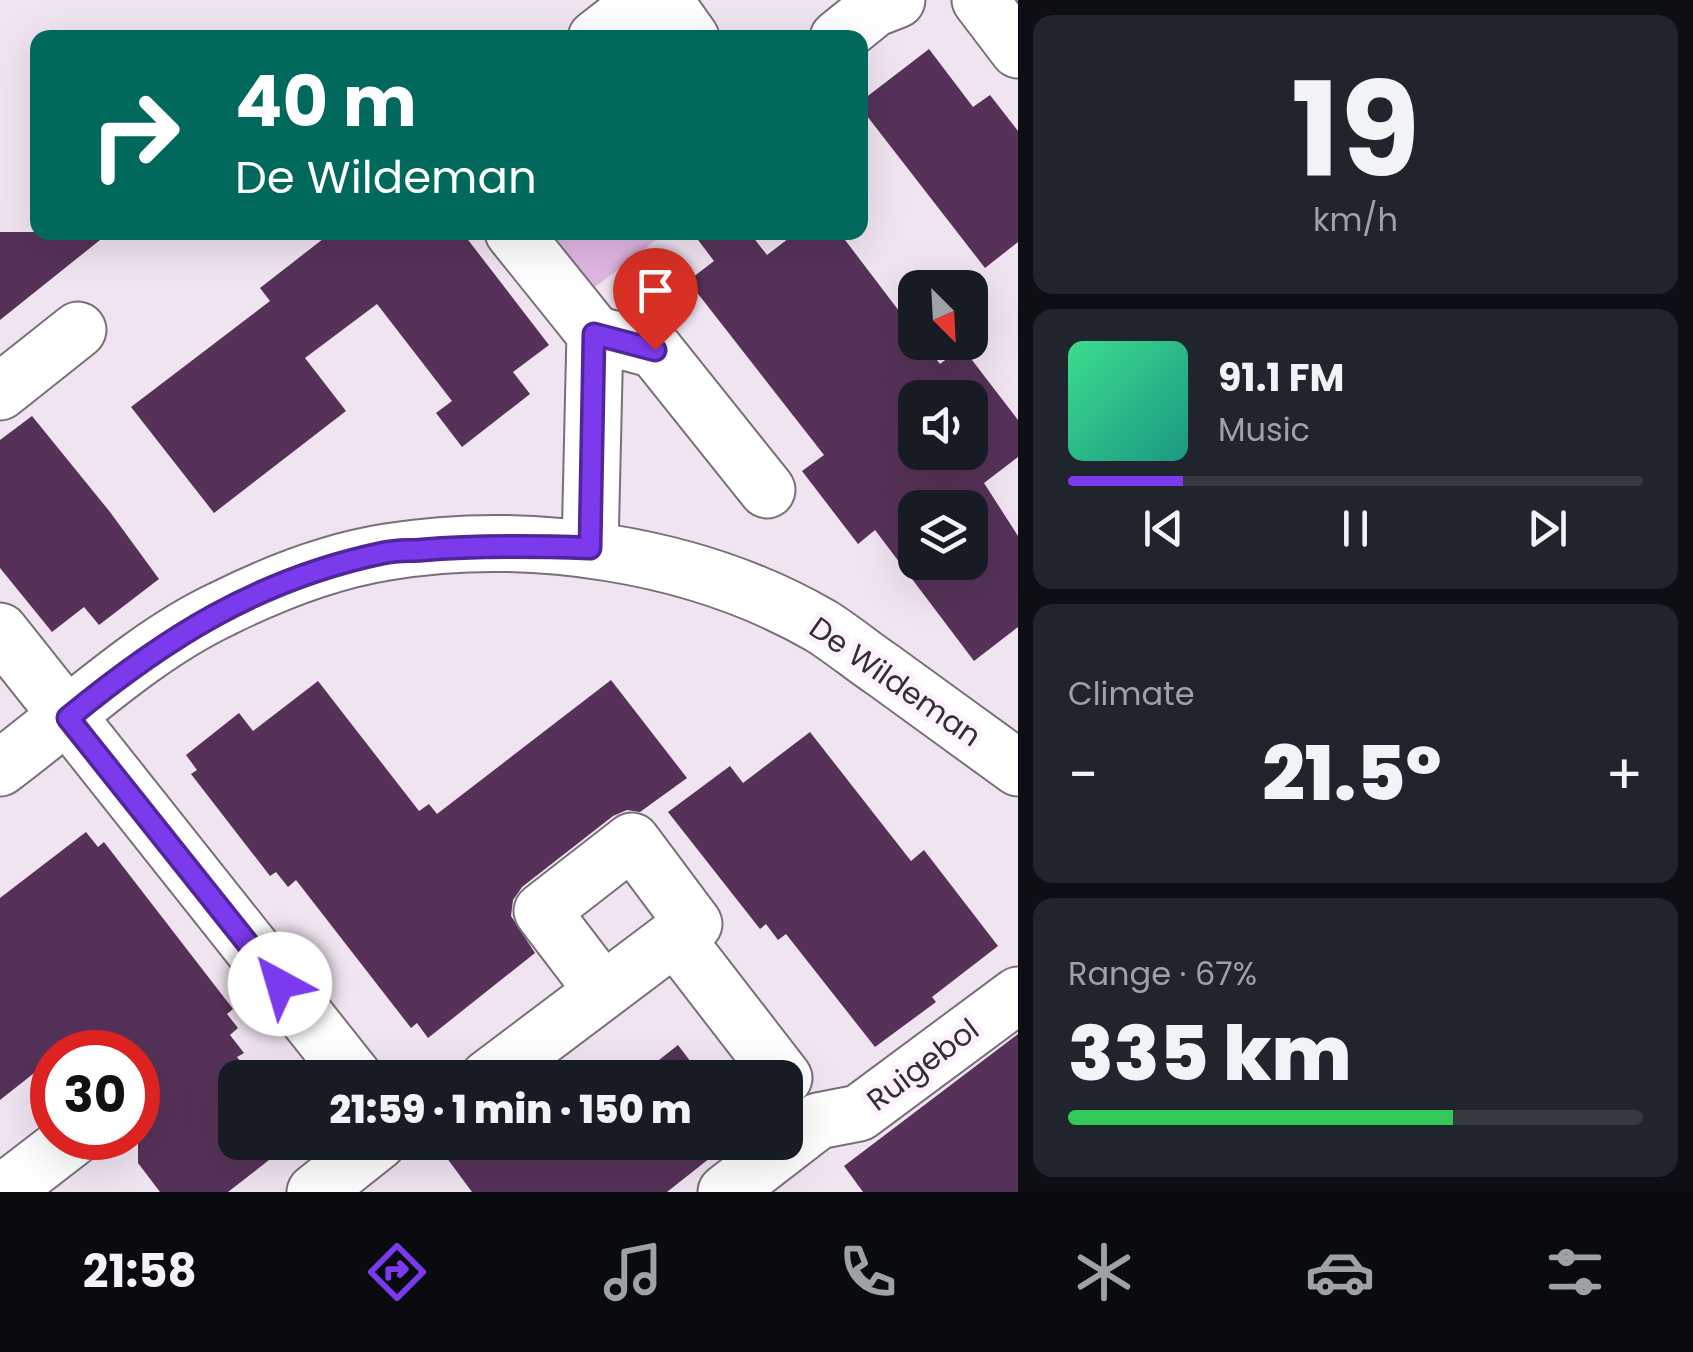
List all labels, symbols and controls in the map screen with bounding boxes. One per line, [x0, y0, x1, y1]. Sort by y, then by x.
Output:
text: 19 [1291, 39, 1420, 222]
text: 40 m [235, 52, 417, 151]
icon: right [70, 70, 200, 200]
text: De Wildeman [235, 146, 537, 209]
text: km/h [1313, 197, 1398, 242]
pin [613, 248, 698, 351]
icon: arrive [628, 263, 683, 318]
north arrow [898, 270, 988, 360]
map controls [898, 270, 988, 580]
text: 91.1 FM [1218, 351, 1344, 404]
button: sound [898, 380, 988, 470]
text: Music [1218, 407, 1310, 452]
button: layers [898, 490, 988, 580]
icon: previous [1136, 501, 1191, 556]
icon: pause [1328, 501, 1383, 556]
icon: next [1520, 501, 1575, 556]
street label: De Wildeman [801, 606, 990, 757]
text: Climate [1068, 671, 1195, 716]
text: 21.5° [1262, 721, 1442, 826]
text: − [1068, 736, 1098, 813]
text: + [1605, 736, 1643, 813]
position arrow [228, 932, 332, 1036]
text: Range · 67% [1068, 951, 1257, 996]
text: 335 km [1068, 1001, 1352, 1106]
street label: Ruigebol [858, 1008, 988, 1121]
speed limit sign: 30 [30, 1030, 160, 1160]
text: 21:59 · 1 min · 150 m [329, 1083, 692, 1136]
icon: directions [362, 1237, 432, 1307]
icon: music [598, 1237, 668, 1307]
icon: phone [833, 1237, 903, 1307]
icon: climate [1069, 1237, 1139, 1307]
icon: car [1305, 1237, 1375, 1307]
icon: filters [1540, 1237, 1610, 1307]
text: 21:58 [83, 1240, 197, 1303]

